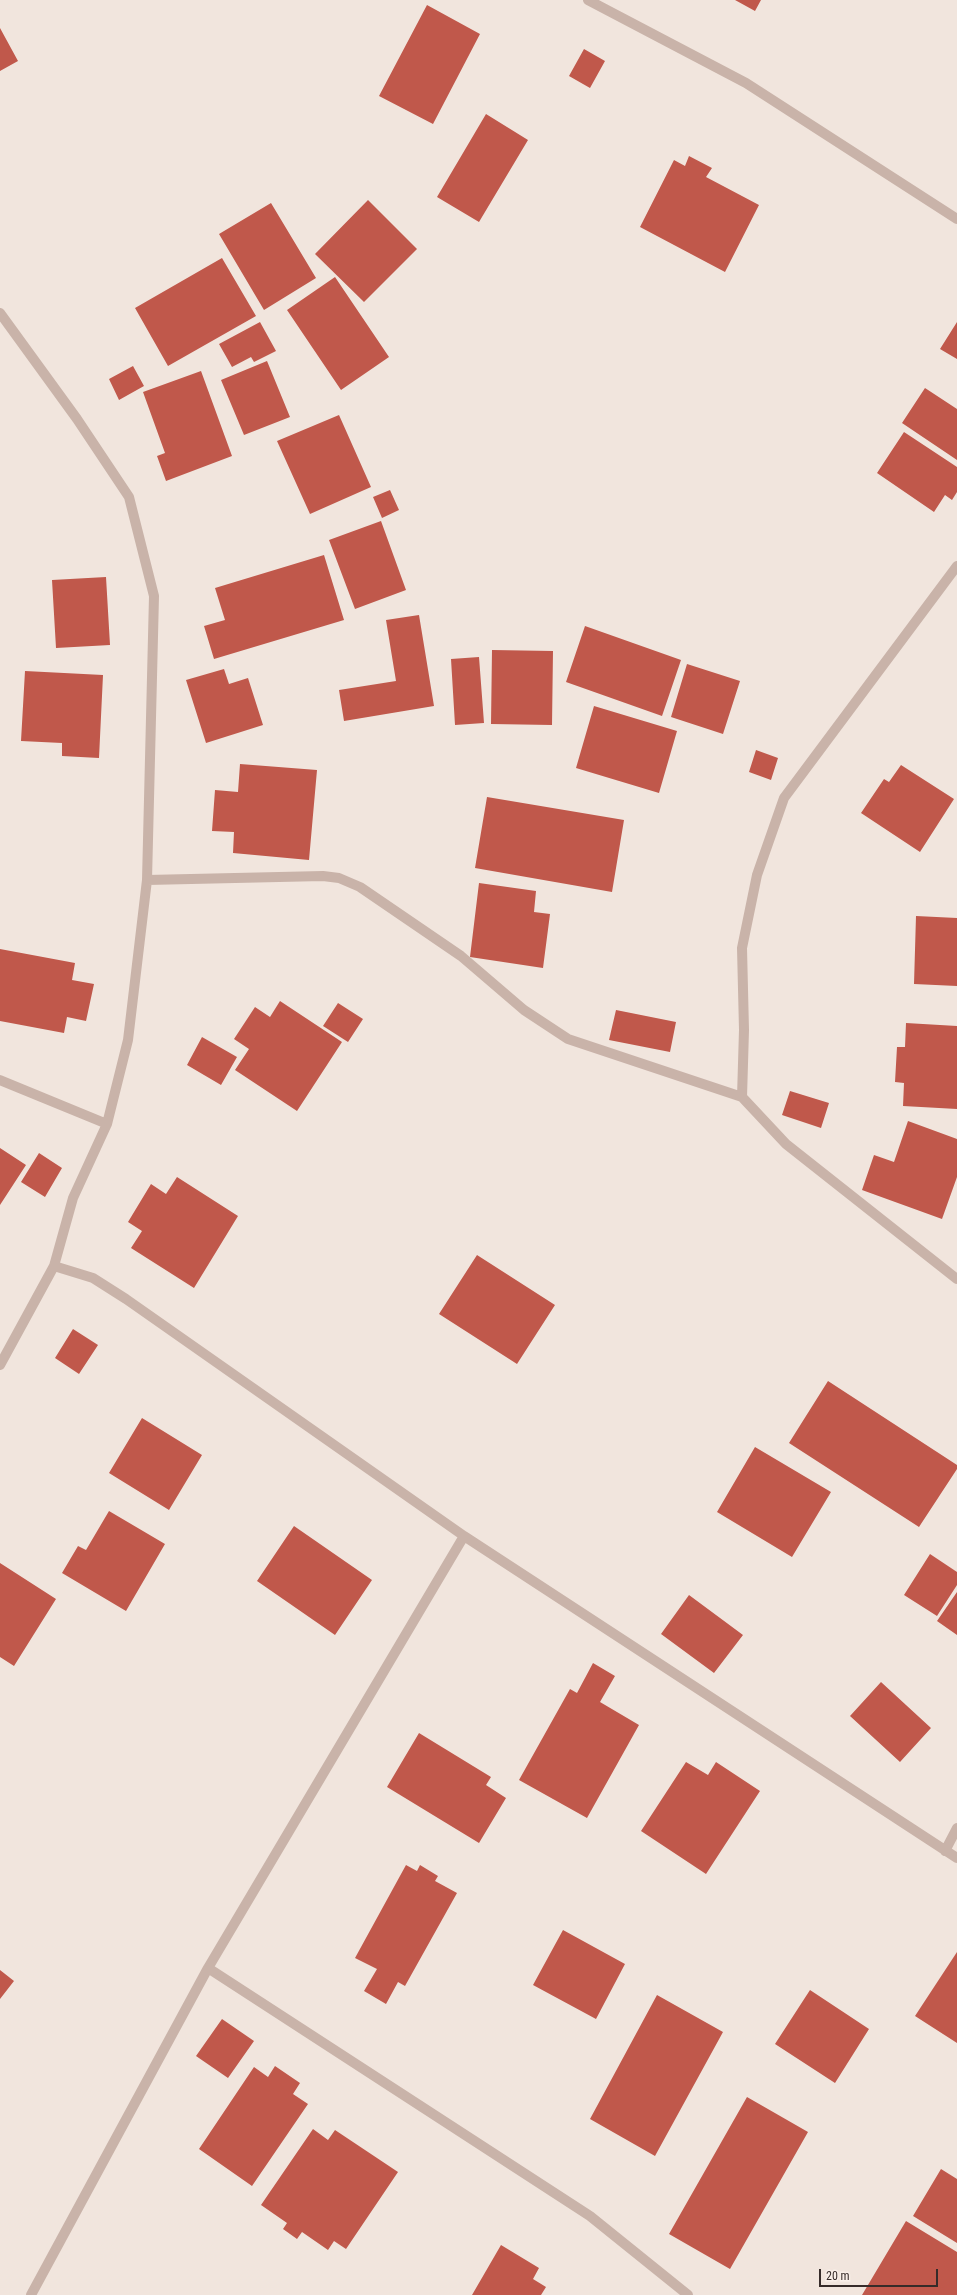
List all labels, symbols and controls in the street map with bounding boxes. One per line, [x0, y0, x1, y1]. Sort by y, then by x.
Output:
scale bar [821, 2261, 940, 2287]
text: 20 m [826, 2269, 850, 2283]

